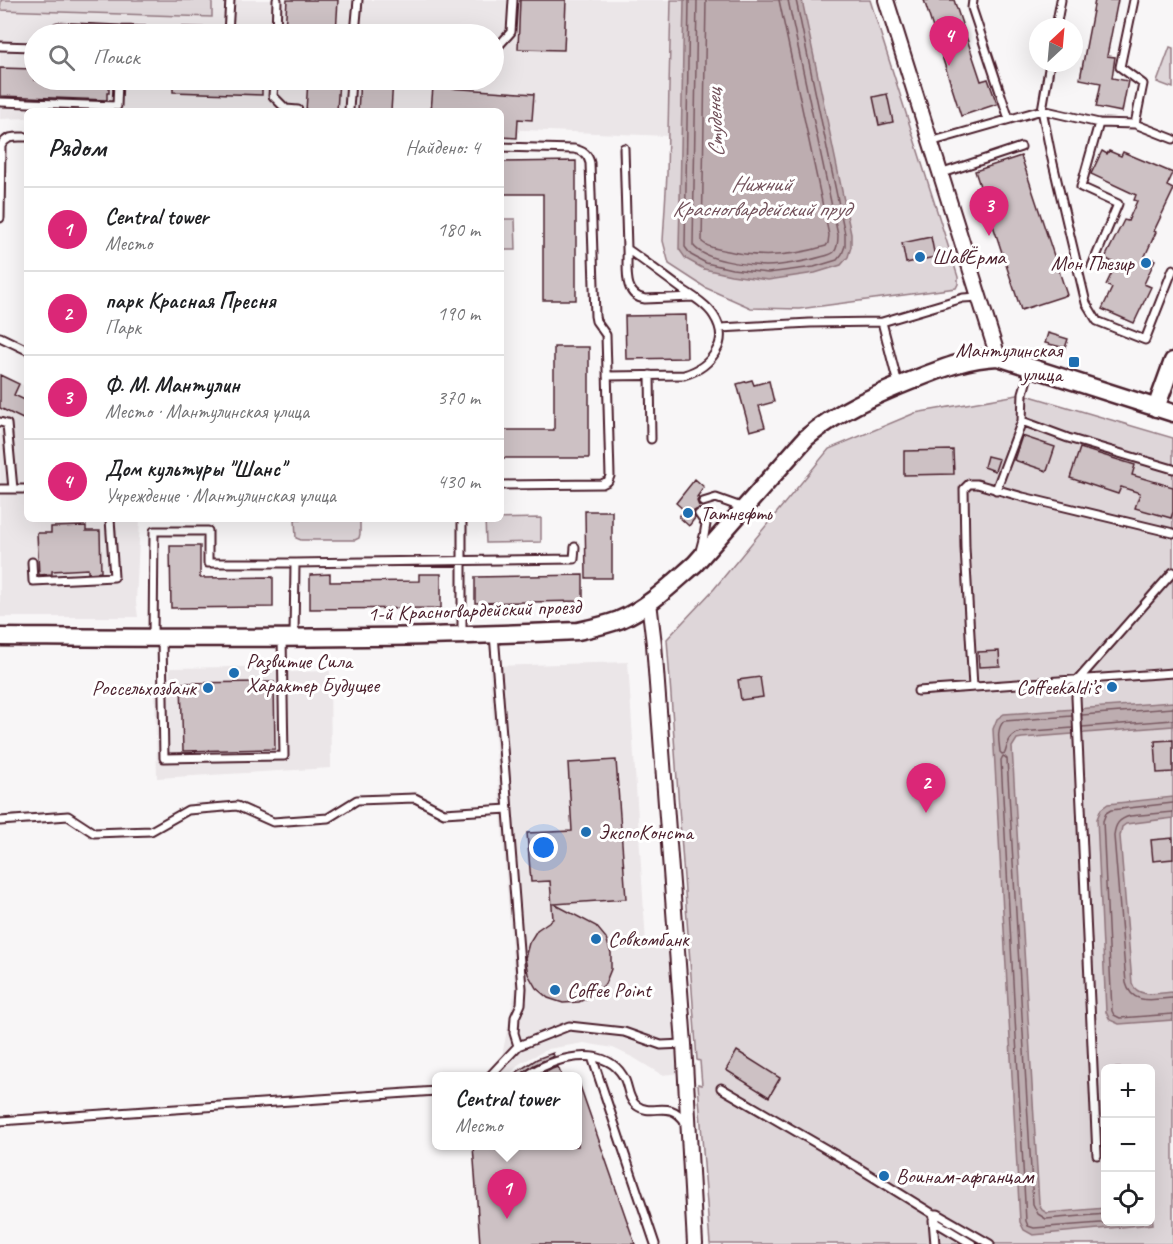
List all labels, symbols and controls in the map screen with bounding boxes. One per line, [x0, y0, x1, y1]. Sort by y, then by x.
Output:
pin: 4 [930, 16, 968, 66]
north arrow [1029, 18, 1083, 72]
search box [24, 24, 504, 90]
icon: search [45, 41, 78, 74]
text: Поиск [93, 43, 139, 71]
water label: Студенец [699, 85, 731, 158]
text: Рядом [48, 131, 106, 164]
text: Найдено: 4 [405, 135, 480, 160]
water label: Нижний Красногвардейский пруд [672, 170, 855, 223]
pin: 3 [970, 186, 1008, 236]
text: Central tower [105, 203, 208, 231]
text: 1 [63, 217, 72, 242]
text: 180 m [437, 217, 480, 242]
text: Место [105, 231, 152, 256]
place label: ШавЁрма [932, 244, 1007, 270]
marker: ШавЁрма [913, 250, 927, 264]
place label: Мон Плезир [1051, 250, 1135, 276]
marker: Мон Плезир [1139, 256, 1153, 270]
text: парк Красная Пресня [105, 287, 276, 315]
text: 2 [63, 301, 72, 326]
text: 190 m [437, 301, 480, 326]
text: Парк [105, 315, 141, 340]
place label: Мантулинская улица [955, 337, 1064, 387]
marker: Мантулинская улица [1067, 355, 1081, 369]
text: Ф. М. Мантулин [105, 371, 240, 399]
text: 3 [63, 385, 72, 410]
text: 370 m [437, 385, 480, 410]
text: Место · Мантулинская улица [105, 399, 309, 424]
text: Дом культуры "Шанс" [105, 455, 285, 483]
text: 4 [63, 469, 72, 494]
text: 430 m [437, 469, 480, 494]
text: Учреждение · Мантулинская улица [105, 483, 336, 508]
place label: Татнефть [700, 500, 773, 526]
marker: Татнефть [681, 506, 695, 520]
street label: 1-й Красногвардейский проезд [367, 593, 584, 627]
place label: Развитие Сила Характер Будущее [246, 648, 381, 698]
marker: Развитие Сила Характер Будущее [227, 666, 241, 680]
place label: Coffeekaldi’s [1016, 674, 1102, 700]
place label: Россельхозбанк [92, 675, 197, 701]
marker: Coffeekaldi’s [1105, 680, 1119, 694]
marker: Россельхозбанк [201, 681, 215, 695]
pin: 2 [906, 764, 946, 813]
place label: ЭкспоКонста [598, 819, 695, 845]
marker: ЭкспоКонста [579, 825, 593, 839]
your location [529, 833, 558, 862]
place label: Совкомбанк [608, 926, 690, 952]
marker: Совкомбанк [589, 932, 603, 946]
place label: Coffee Point [567, 977, 653, 1003]
marker: Coffee Point [548, 983, 562, 997]
map controls [1101, 1064, 1155, 1226]
button: + [1101, 1064, 1155, 1118]
popup [432, 1072, 582, 1150]
text: Central tower [455, 1085, 559, 1113]
text: Место [455, 1113, 503, 1138]
button: − [1101, 1118, 1155, 1172]
place label: Воинам-афганцам [896, 1163, 1035, 1189]
marker: Воинам-афганцам [877, 1169, 891, 1183]
pin: 1 [488, 1170, 526, 1219]
button: locate [1101, 1172, 1155, 1226]

